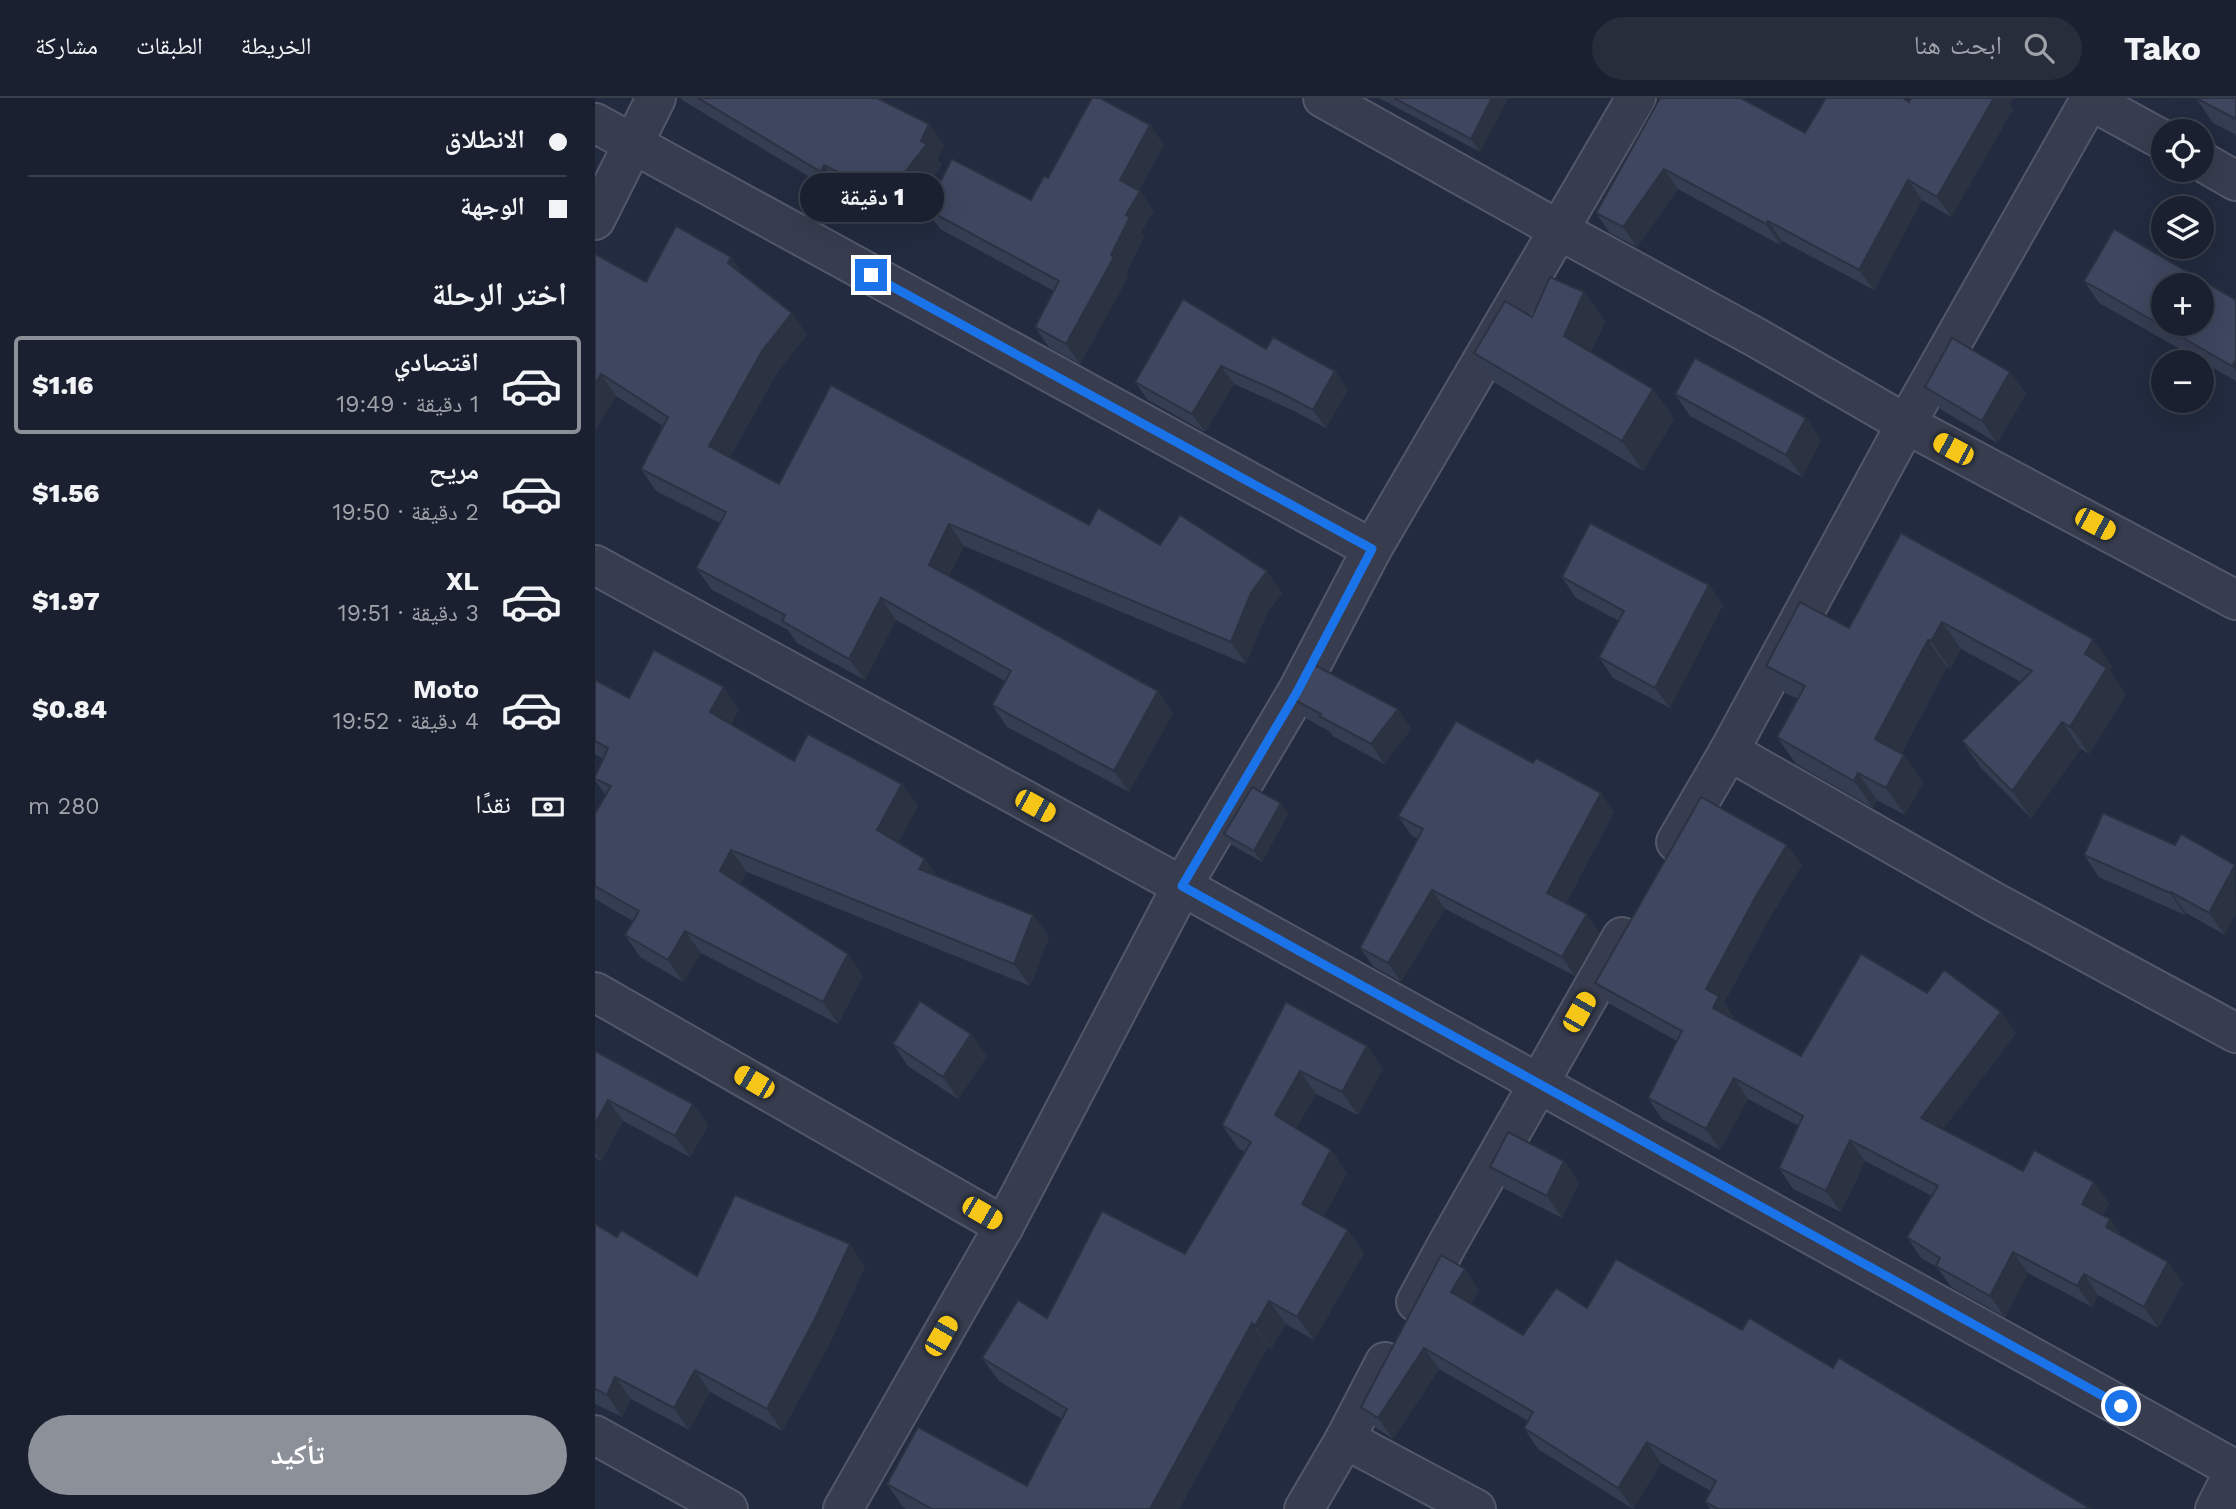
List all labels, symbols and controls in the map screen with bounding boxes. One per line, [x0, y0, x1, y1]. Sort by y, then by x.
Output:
search box [1592, 17, 2082, 80]
icon: search [2020, 29, 2058, 67]
text: Tako [2124, 29, 2201, 68]
text: ابحث هنا [1914, 30, 2002, 60]
text: مشاركة [35, 32, 98, 60]
text: الطبقات [136, 32, 203, 60]
text: الخريطة [241, 32, 311, 60]
map controls [2151, 119, 2214, 413]
button: locate [2151, 119, 2214, 182]
text: الانطلاق [445, 124, 525, 154]
callout: 1 دقيقة [799, 174, 943, 222]
text: 1 دقيقة [840, 184, 904, 211]
text: الوجهة [460, 191, 525, 221]
button: layers [2151, 196, 2214, 259]
route end [855, 259, 887, 291]
button: + [2151, 273, 2214, 336]
text: اختر الرحلة [432, 275, 567, 313]
text: اقتصادي [394, 347, 479, 377]
button: − [2151, 350, 2214, 413]
icon: car [500, 354, 563, 417]
text: $1.16 [32, 370, 93, 400]
text: 1 دقيقة · 19:49 [336, 391, 479, 418]
car [1930, 430, 1977, 468]
text: مريح [429, 455, 479, 485]
icon: car [500, 462, 563, 525]
text: $1.56 [32, 478, 99, 508]
text: 2 دقيقة · 19:50 [332, 499, 479, 526]
car [2072, 505, 2119, 543]
text: XL [446, 566, 479, 596]
icon: car [500, 570, 563, 633]
text: $1.97 [32, 586, 100, 616]
text: 3 دقيقة · 19:51 [338, 600, 479, 627]
text: Moto [413, 674, 479, 704]
icon: car [500, 678, 563, 741]
text: $0.84 [32, 694, 107, 724]
text: 4 دقيقة · 19:52 [333, 708, 479, 735]
car [1012, 787, 1059, 825]
icon: cash [529, 788, 567, 826]
text: نقدًا [475, 789, 511, 819]
text: 280 m [28, 793, 100, 820]
car [1560, 989, 1599, 1035]
car [731, 1062, 778, 1102]
car [959, 1193, 1006, 1233]
car [922, 1313, 961, 1359]
route start [2105, 1390, 2137, 1422]
button: تأكيد [28, 1415, 567, 1495]

